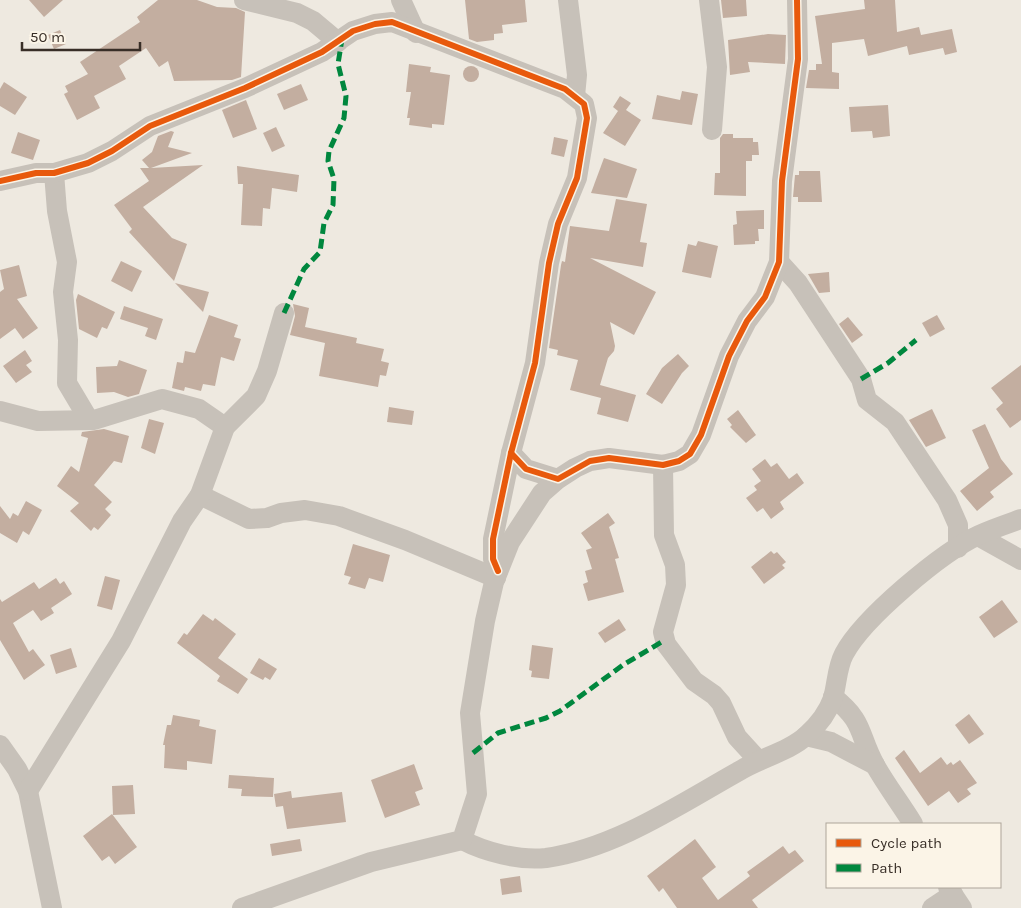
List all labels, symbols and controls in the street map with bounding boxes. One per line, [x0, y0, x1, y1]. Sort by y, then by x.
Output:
scale bar [22, 20, 140, 52]
text: 50 m [30, 28, 65, 46]
legend [826, 823, 1001, 888]
text: Cycle path [871, 834, 942, 852]
text: Path [871, 859, 902, 877]

